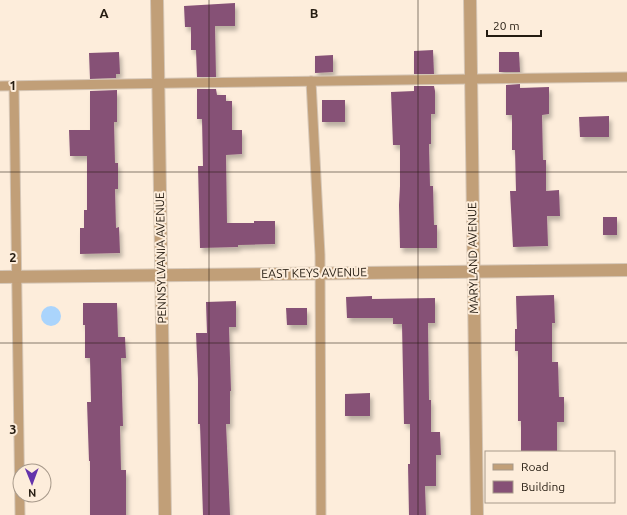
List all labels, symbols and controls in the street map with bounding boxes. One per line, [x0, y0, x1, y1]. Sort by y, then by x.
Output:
text: A [99, 6, 109, 20]
text: B [310, 6, 319, 20]
scale bar [487, 12, 541, 38]
text: 20 m [493, 19, 520, 32]
text: 1 [9, 78, 17, 92]
street label: PENNSYLVANIA AVENUE [153, 192, 168, 324]
street label: MARYLAND AVENUE [465, 202, 480, 314]
text: 2 [9, 250, 17, 264]
street label: EAST KEYS AVENUE [261, 265, 367, 280]
text: 3 [9, 422, 17, 436]
legend [485, 451, 615, 503]
text: Road [521, 460, 549, 473]
north arrow [12, 463, 52, 503]
text: Building [521, 480, 565, 493]
text: N [28, 487, 36, 499]

